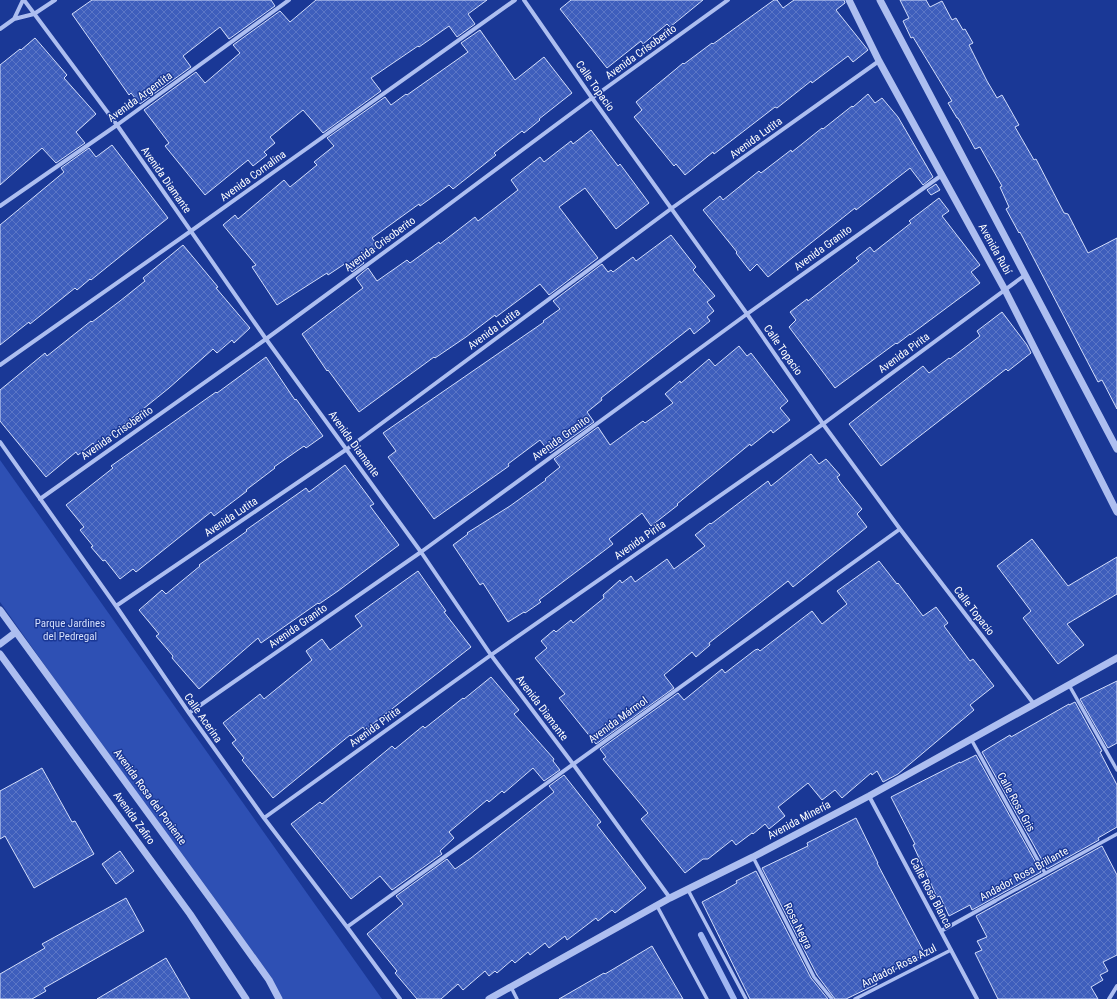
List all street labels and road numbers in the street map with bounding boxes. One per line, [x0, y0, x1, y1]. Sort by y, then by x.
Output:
street label: Avenida Crisoberito [603, 22, 679, 82]
street label: Calle Topacio [573, 58, 617, 114]
street label: Avenida Argentita [105, 69, 175, 125]
street label: Avenida Lutita [727, 115, 785, 161]
street label: Avenida Diamante [138, 144, 194, 216]
street label: Avenida Cornalina [217, 148, 289, 204]
street label: Avenida Crisoberito [342, 214, 418, 274]
street label: Avenida Rubí [976, 221, 1014, 277]
street label: Avenida Granito [792, 222, 855, 273]
street label: Avenida Lutita [465, 306, 523, 352]
street label: Calle Topacio [761, 322, 805, 378]
street label: Avenida Pirita [876, 330, 932, 376]
street label: Avenida Crisoberito [79, 403, 156, 463]
street label: Avenida Diamante [326, 408, 382, 480]
street label: Avenida Granito [530, 412, 593, 463]
street label: Avenida Lutita [202, 494, 260, 540]
street label: Avenida Pirita [612, 517, 668, 563]
street label: Calle Topacio [951, 584, 997, 638]
street label: Avenida Granito [266, 601, 330, 651]
street label: Avenida Diamante [513, 673, 571, 743]
street label: Calle Acerina [181, 691, 225, 745]
street label: Avenida Mármol [586, 694, 650, 746]
street label: Avenida Pirita [347, 704, 403, 750]
street label: Avenida Rosa del Poniente [111, 747, 189, 847]
street label: Calle Rosa Gris [994, 770, 1038, 834]
street label: Avenida Zafiro [110, 789, 158, 847]
street label: Avenida Minería [765, 798, 833, 842]
street label: Andador Rosa Brillante [977, 844, 1071, 904]
street label: Calle Rosa Blanca [907, 856, 955, 930]
street label: Rosa Negra [781, 901, 815, 951]
street label: Andador Rosa Azul [859, 941, 939, 991]

